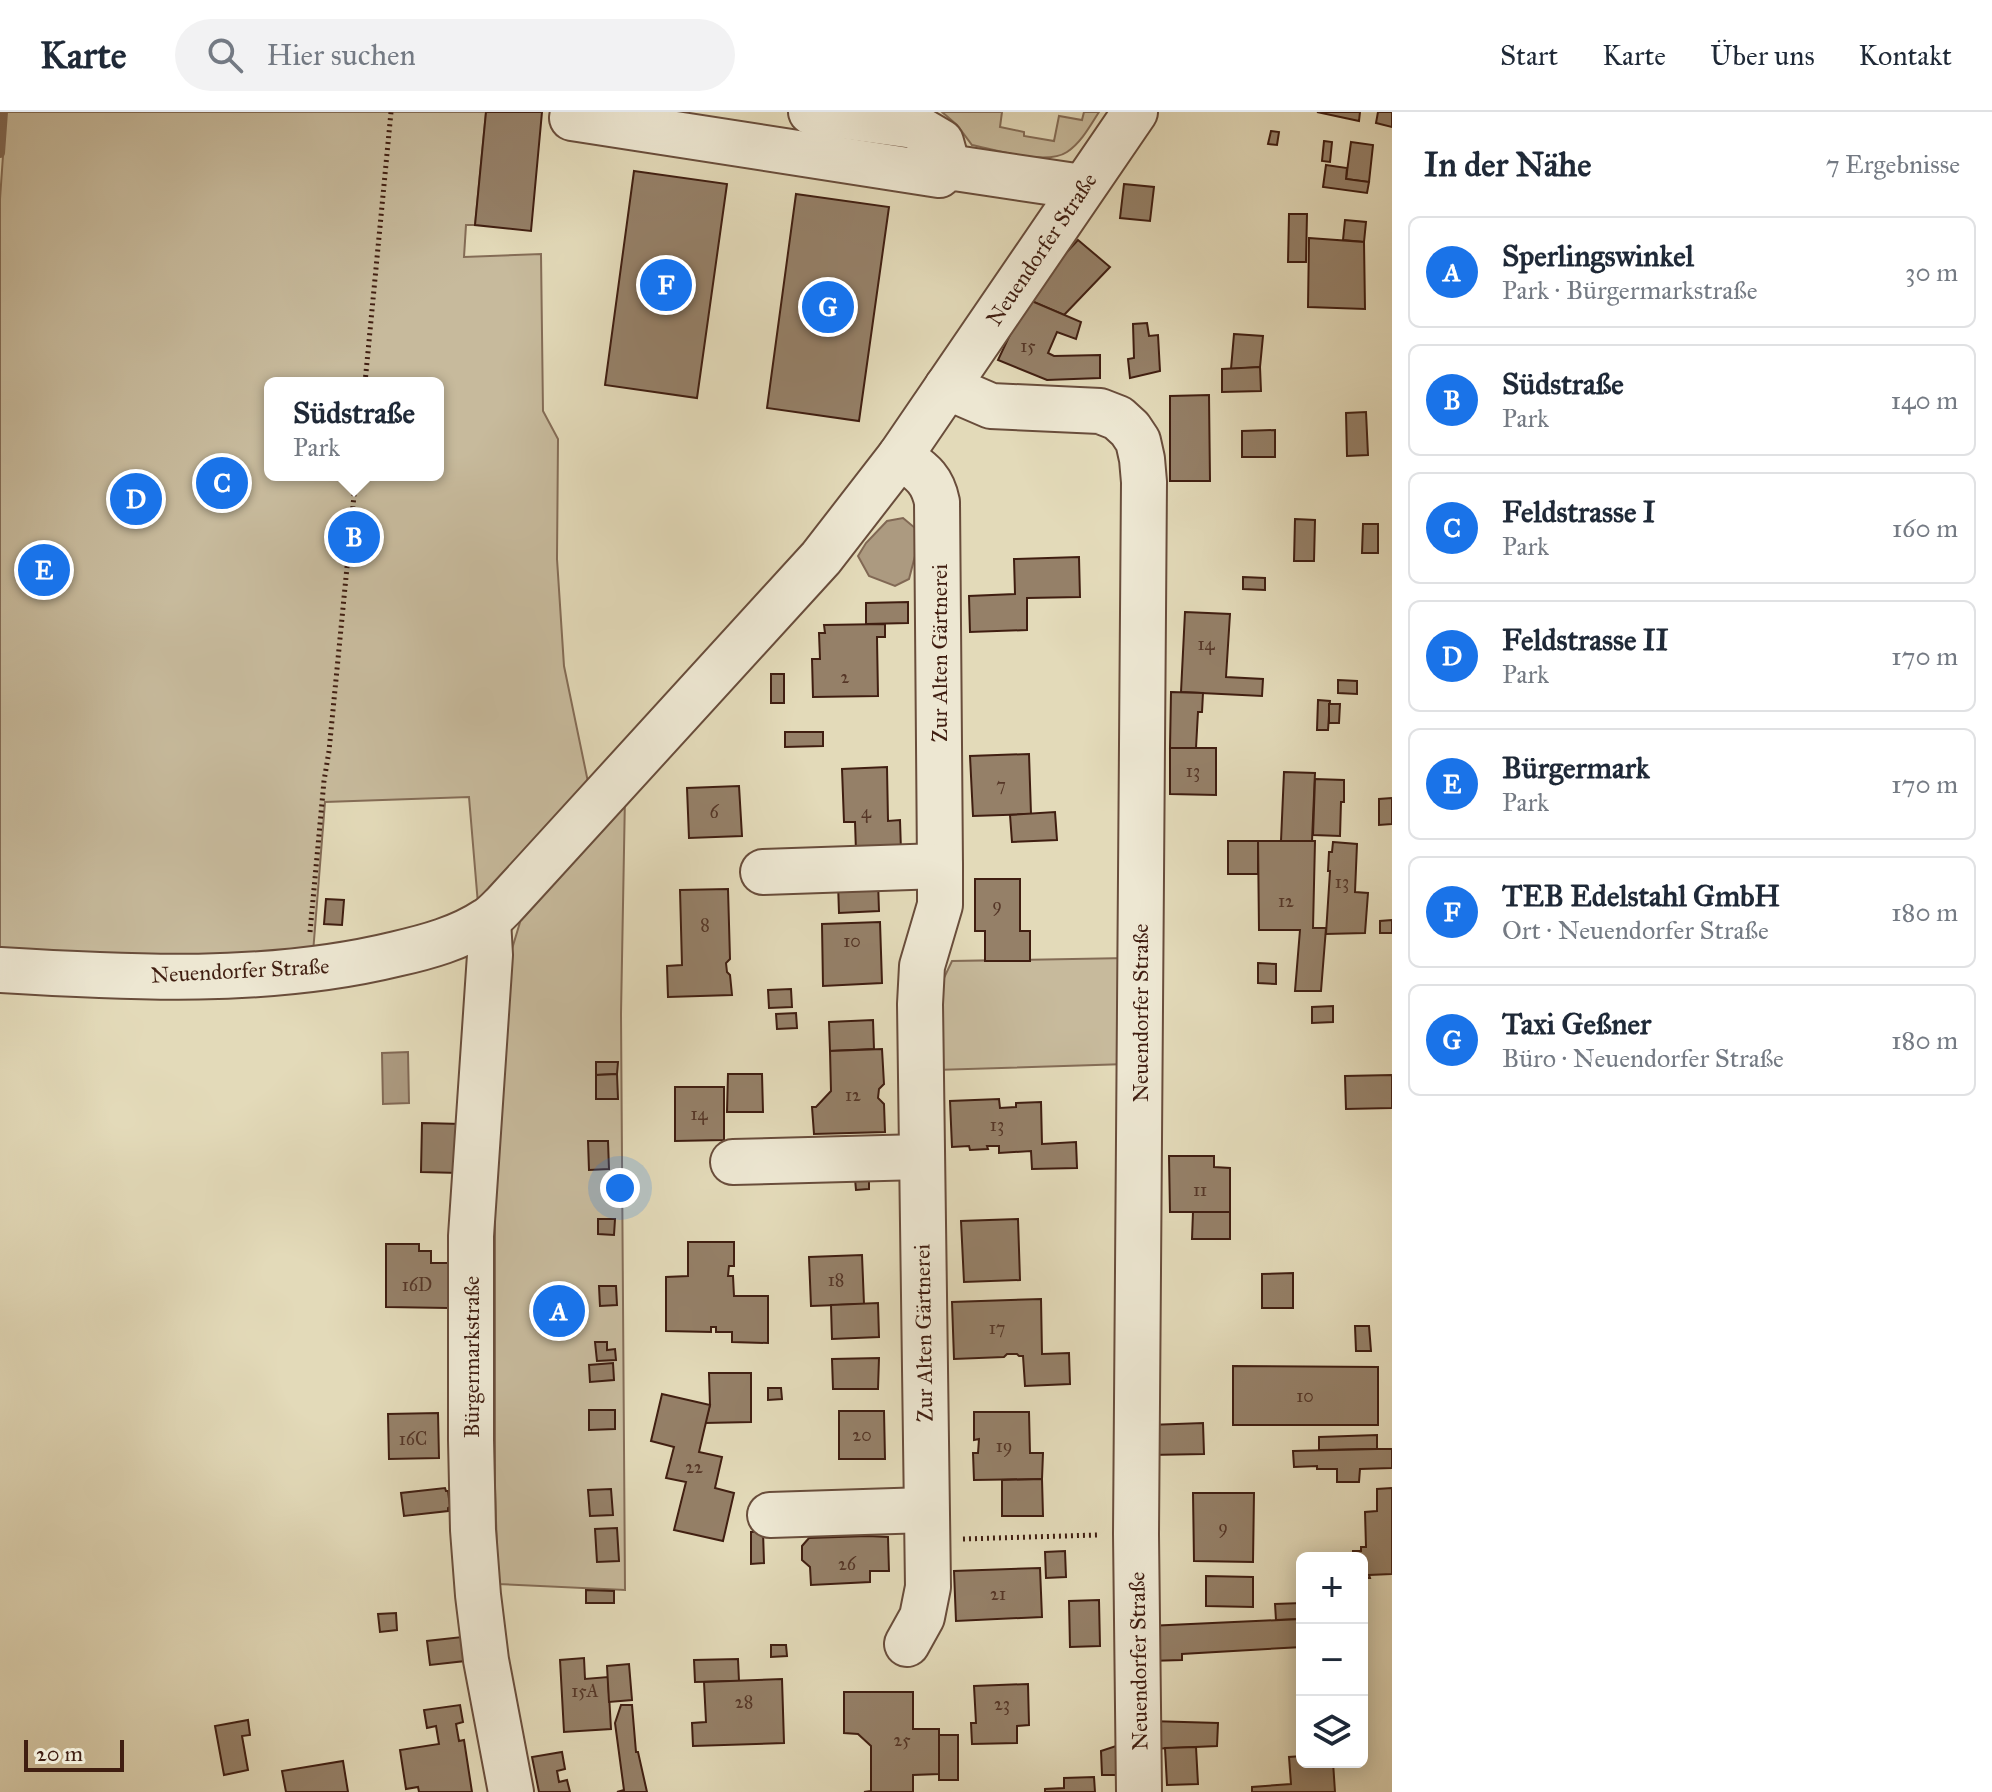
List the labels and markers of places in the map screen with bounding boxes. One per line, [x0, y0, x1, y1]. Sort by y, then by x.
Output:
pin: F [640, 255, 692, 315]
pin: G [802, 277, 854, 337]
pin: C [196, 453, 248, 513]
pin: D [110, 469, 162, 529]
pin: B [328, 507, 380, 567]
pin: E [18, 540, 70, 600]
pin: A [533, 1281, 585, 1341]

